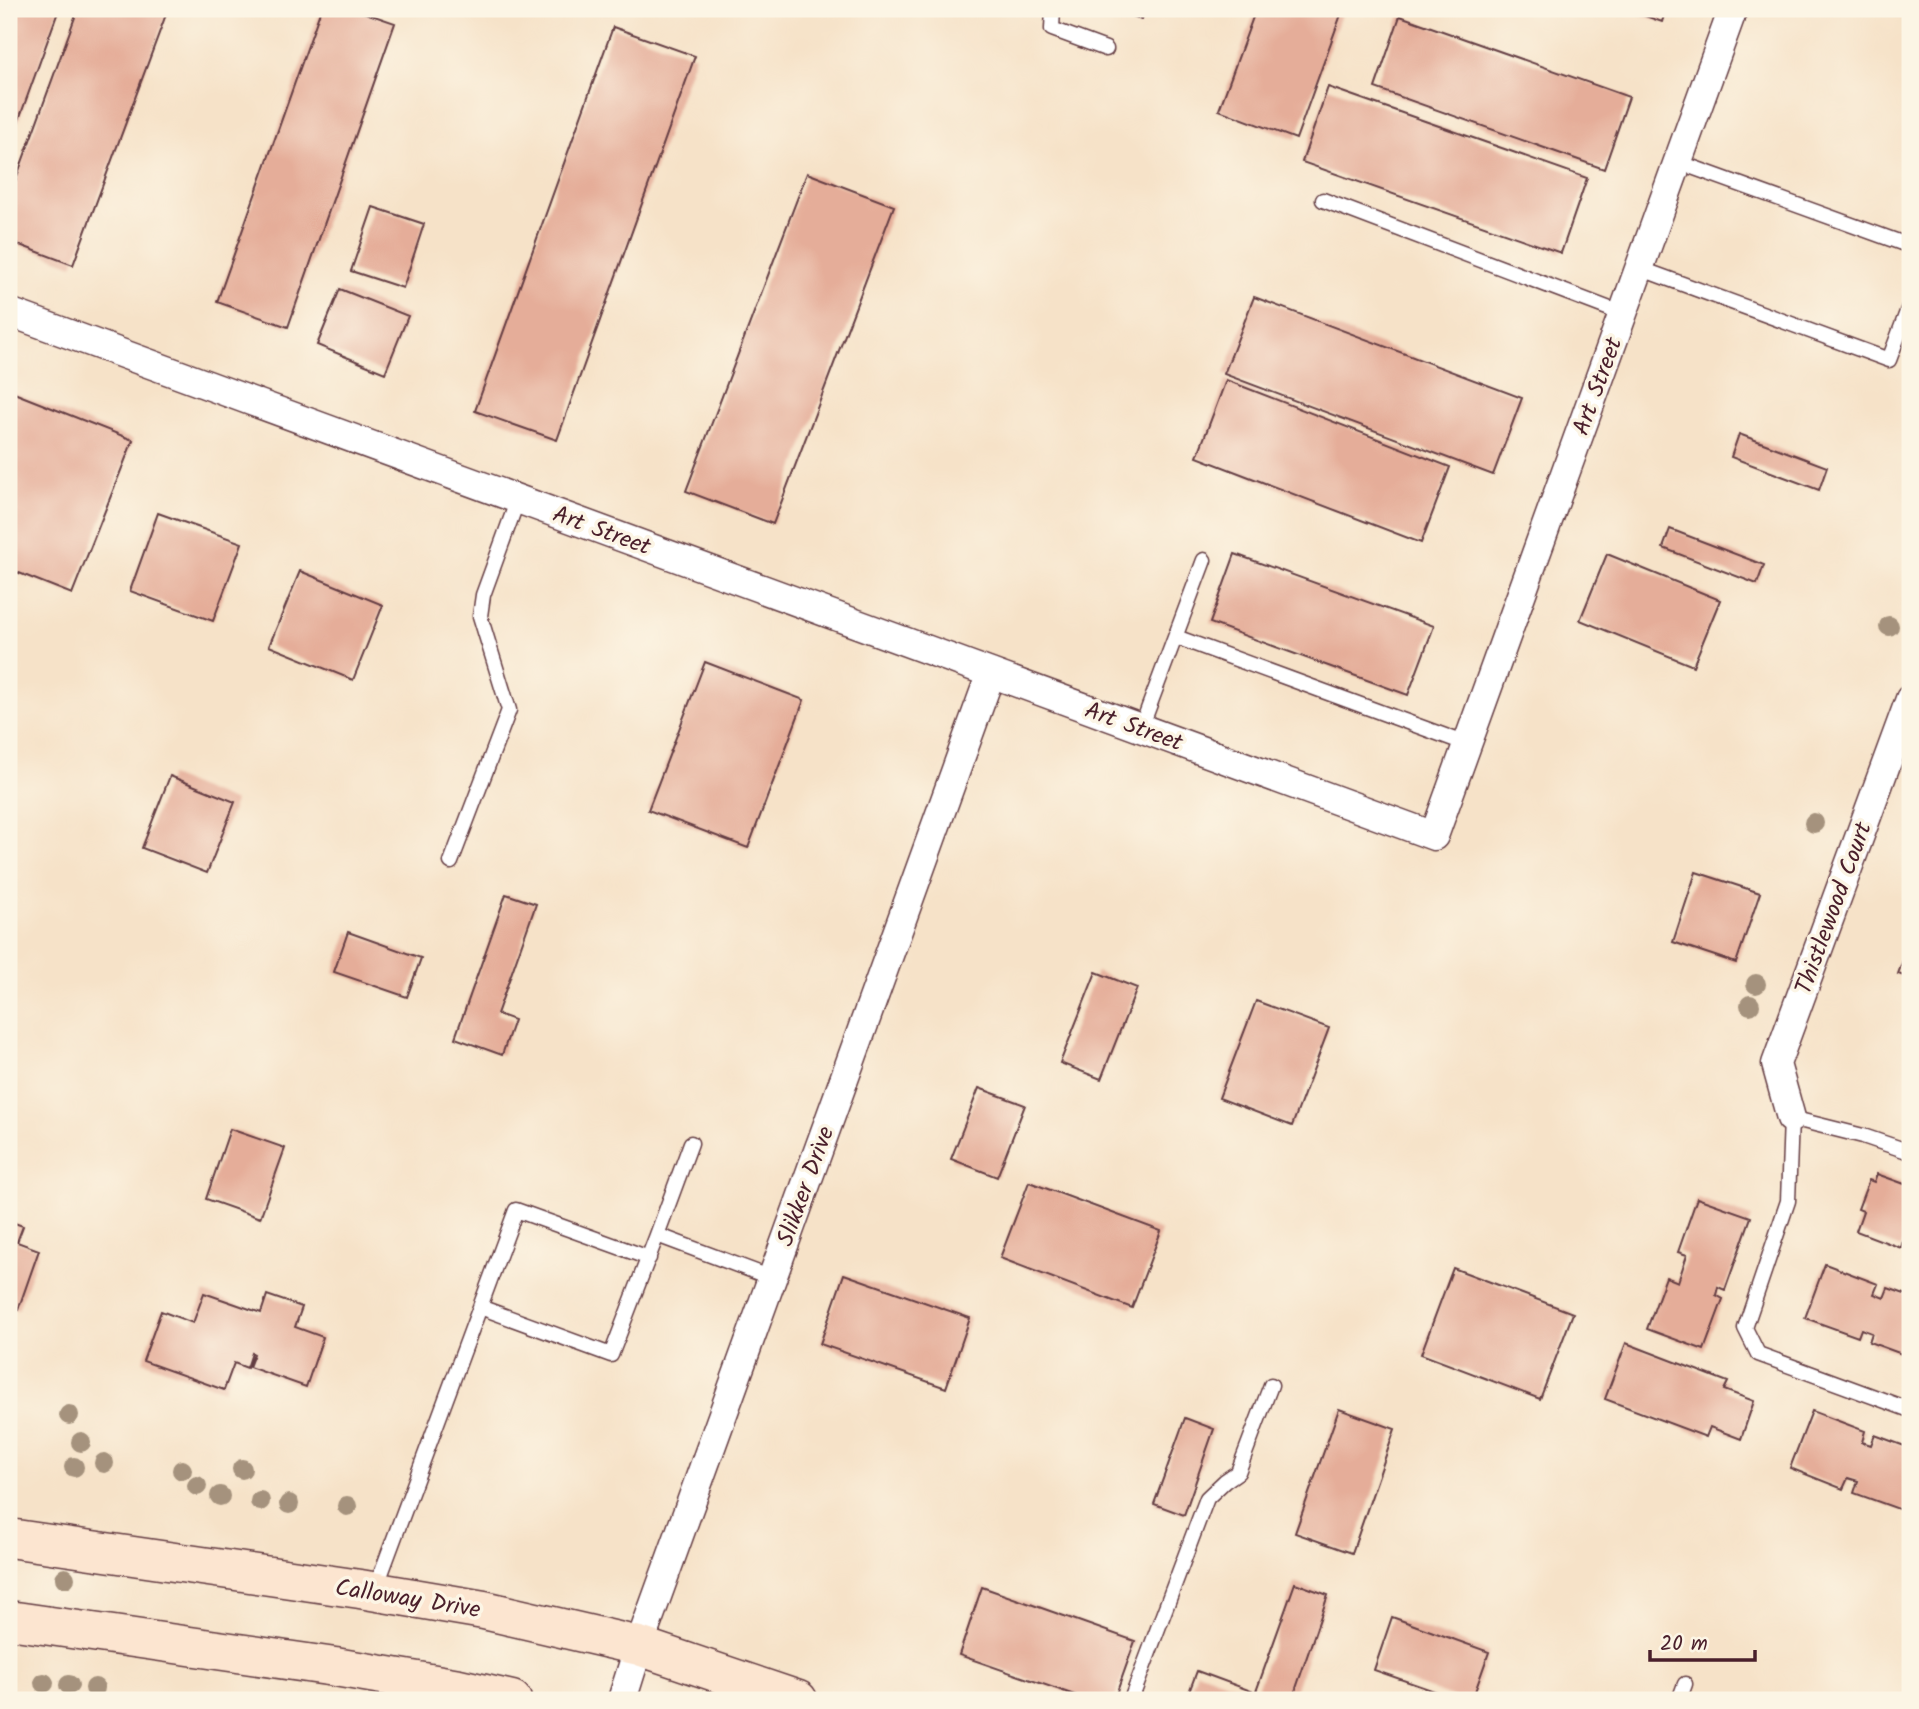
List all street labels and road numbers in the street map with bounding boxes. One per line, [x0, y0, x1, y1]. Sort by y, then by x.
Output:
street label: Art Street [1563, 331, 1634, 441]
street label: Art Street [547, 496, 657, 567]
street label: Art Street [1079, 692, 1189, 763]
street label: Thistlewood Court [1785, 816, 1884, 1000]
street label: Slikker Drive [767, 1121, 846, 1252]
street label: Calloway Drive [332, 1569, 483, 1630]

